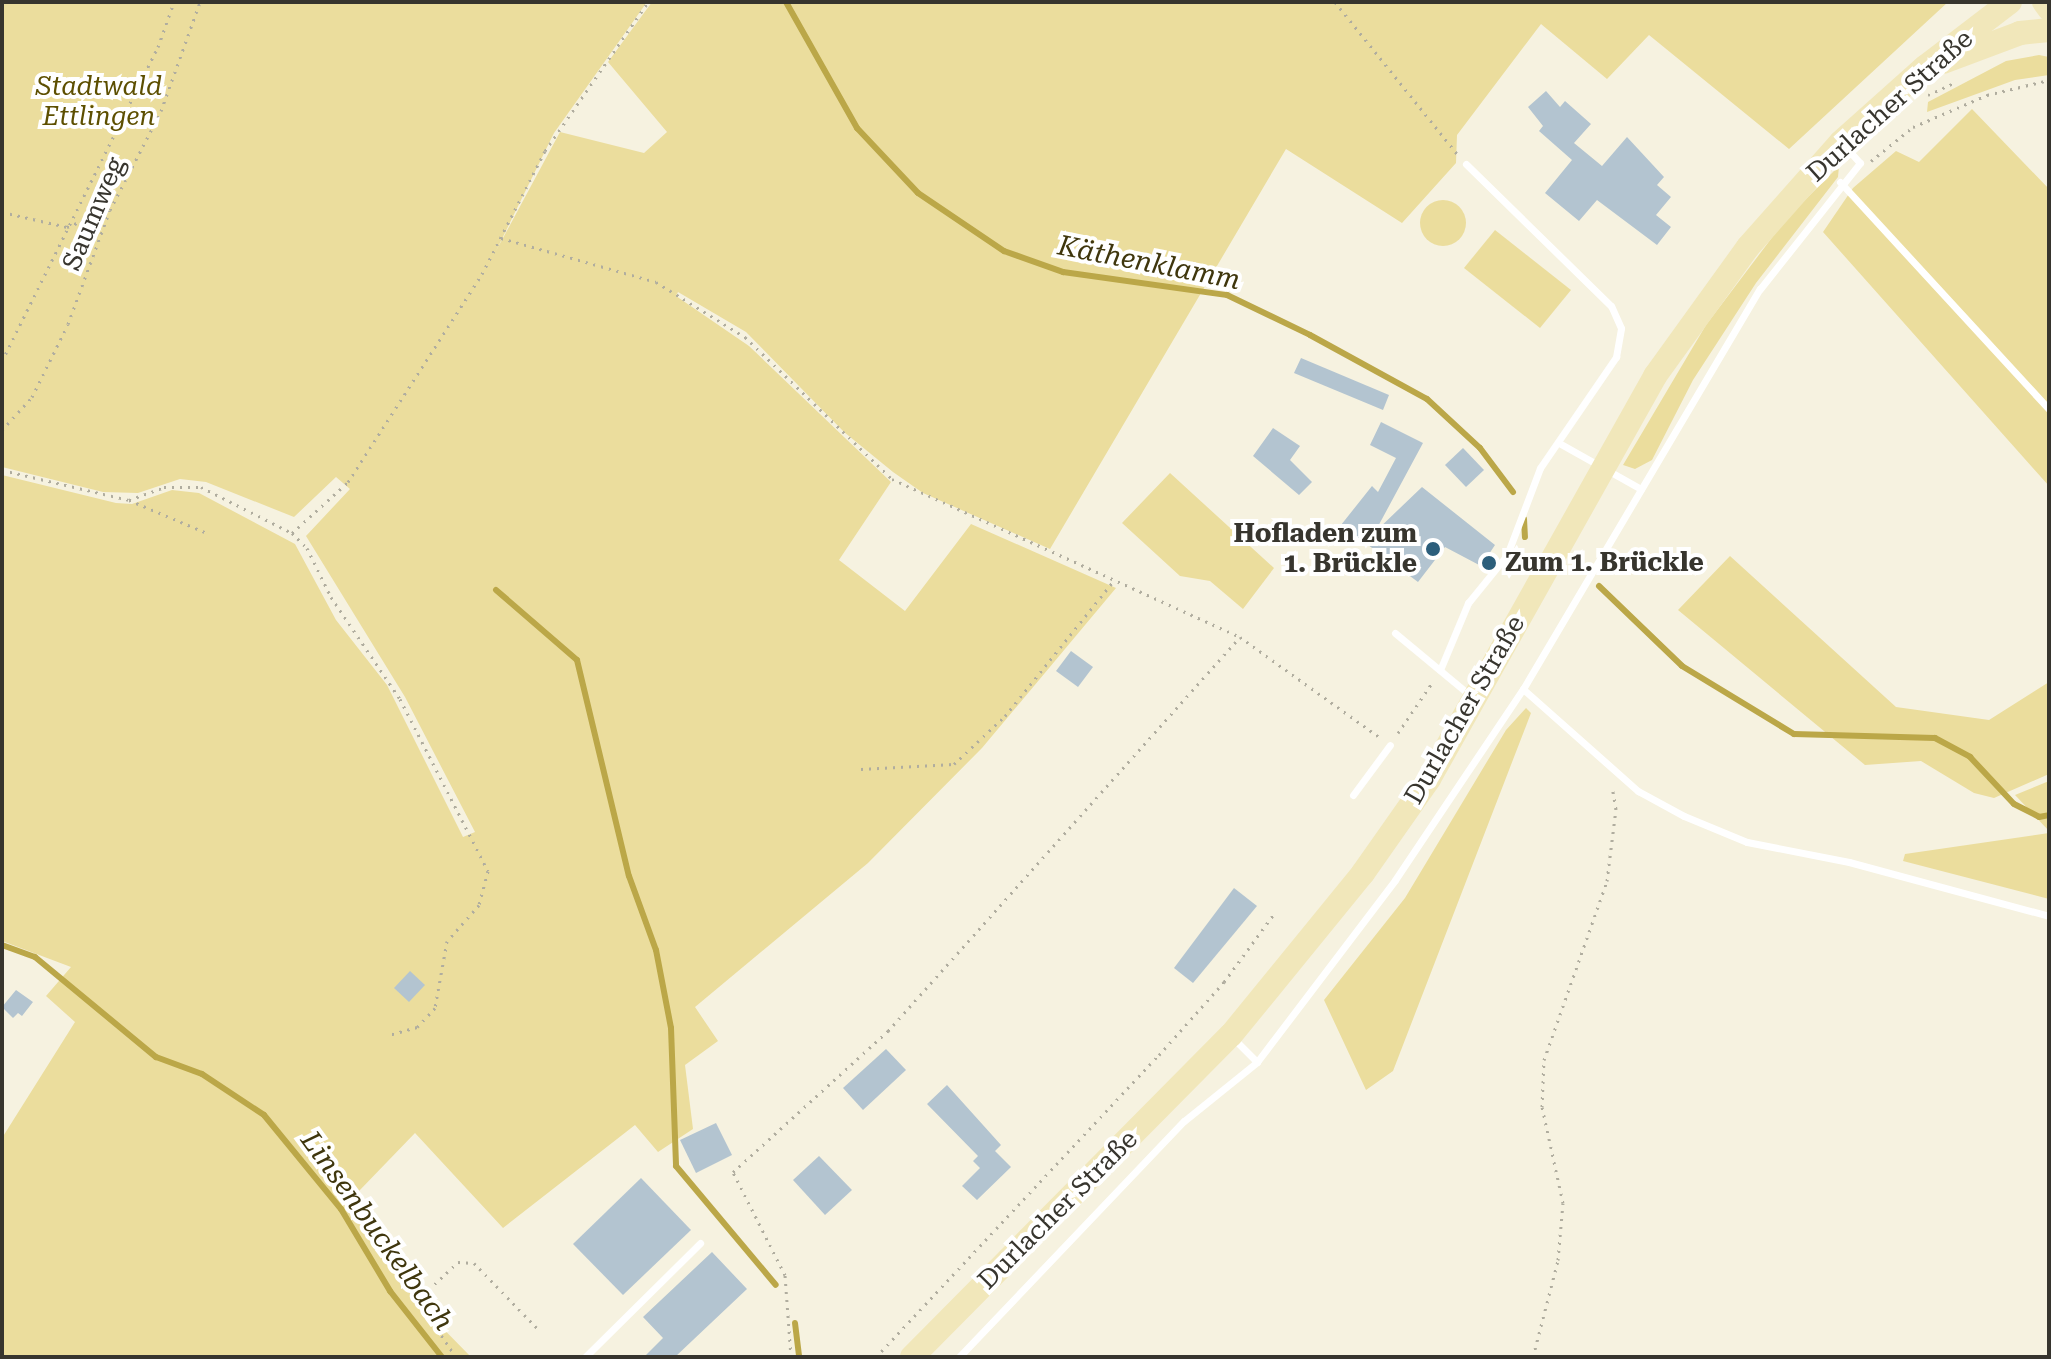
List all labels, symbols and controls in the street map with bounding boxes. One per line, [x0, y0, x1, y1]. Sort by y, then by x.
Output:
street label: Durlacher Straße [1801, 23, 1979, 189]
park label: Stadtwald Ettlingen [36, 71, 162, 132]
street label: Saumweg [56, 153, 132, 275]
water label: Käthenklamm [1055, 229, 1243, 297]
place label: Hofladen zum 1. Brückle [1234, 518, 1417, 580]
marker: Hofladen zum 1. Brückle [1424, 540, 1442, 558]
place label: Zum 1. Brückle [1505, 547, 1704, 579]
marker: Zum 1. Brückle [1480, 554, 1498, 572]
street label: Durlacher Straße [1398, 610, 1532, 810]
street label: Durlacher Straße [972, 1124, 1144, 1296]
water label: Linsenbuckelbach [293, 1125, 461, 1337]

